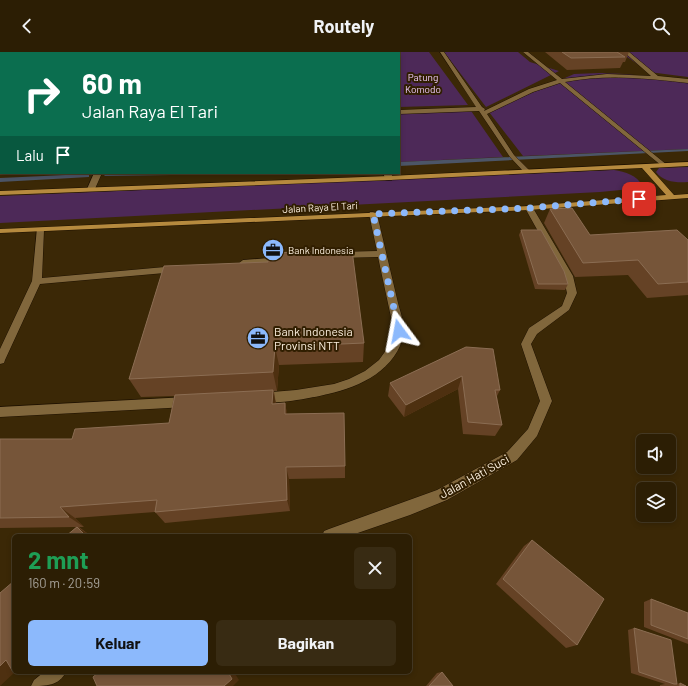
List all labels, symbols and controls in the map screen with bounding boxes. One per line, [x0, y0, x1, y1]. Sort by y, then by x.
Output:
icon: back [16, 15, 38, 37]
text: Routely [314, 15, 374, 37]
icon: search [650, 15, 672, 37]
text: 60 m [82, 66, 142, 100]
icon: right [16, 68, 68, 120]
park label: Patung Komodo [405, 71, 441, 95]
text: Jalan Raya El Tari [82, 100, 218, 122]
icon: arrive [52, 144, 74, 166]
text: Lalu [16, 146, 44, 164]
pin [622, 182, 656, 216]
icon: arrive [628, 188, 650, 210]
street label: Jalan Raya El Tari [282, 199, 358, 215]
office icon: Bank Indonesia [260, 237, 286, 263]
place label: Bank Indonesia [288, 244, 354, 256]
position arrow [378, 310, 420, 352]
place label: Bank Indonesia Provinsi NTT [274, 324, 353, 352]
office icon: Bank Indonesia Provinsi NTT [245, 325, 271, 351]
map controls [636, 434, 676, 522]
button: sound [636, 434, 676, 474]
street label: Jalan Hati Suci [437, 451, 511, 501]
button: layers [636, 482, 676, 522]
text: 2 mnt [28, 545, 89, 574]
button: close [354, 547, 396, 589]
text: 160 m · 20:59 [28, 575, 100, 591]
button: Keluar [28, 620, 208, 666]
button: Bagikan [216, 620, 396, 666]

